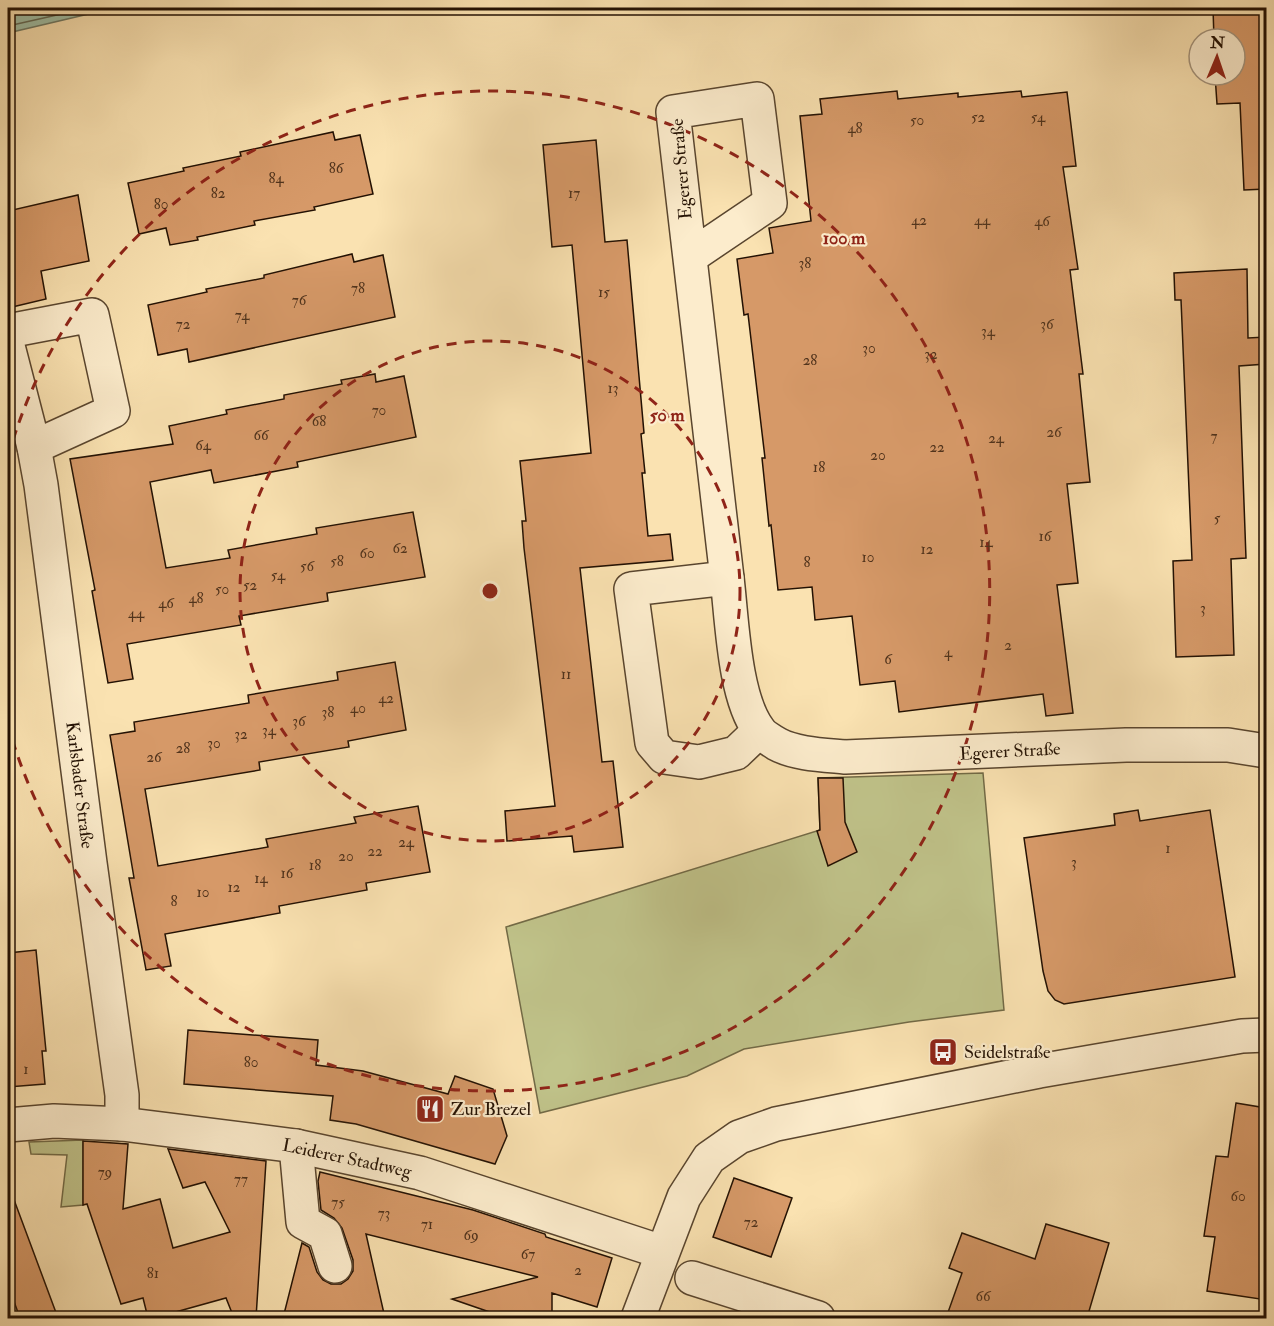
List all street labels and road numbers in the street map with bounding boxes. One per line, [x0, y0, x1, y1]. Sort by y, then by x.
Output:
street label: Egerer Straße [666, 117, 697, 220]
street label: Karlsbader Straße [60, 720, 99, 850]
street label: Egerer Straße [959, 737, 1062, 766]
street label: Leiderer Stadtweg [280, 1134, 415, 1184]

